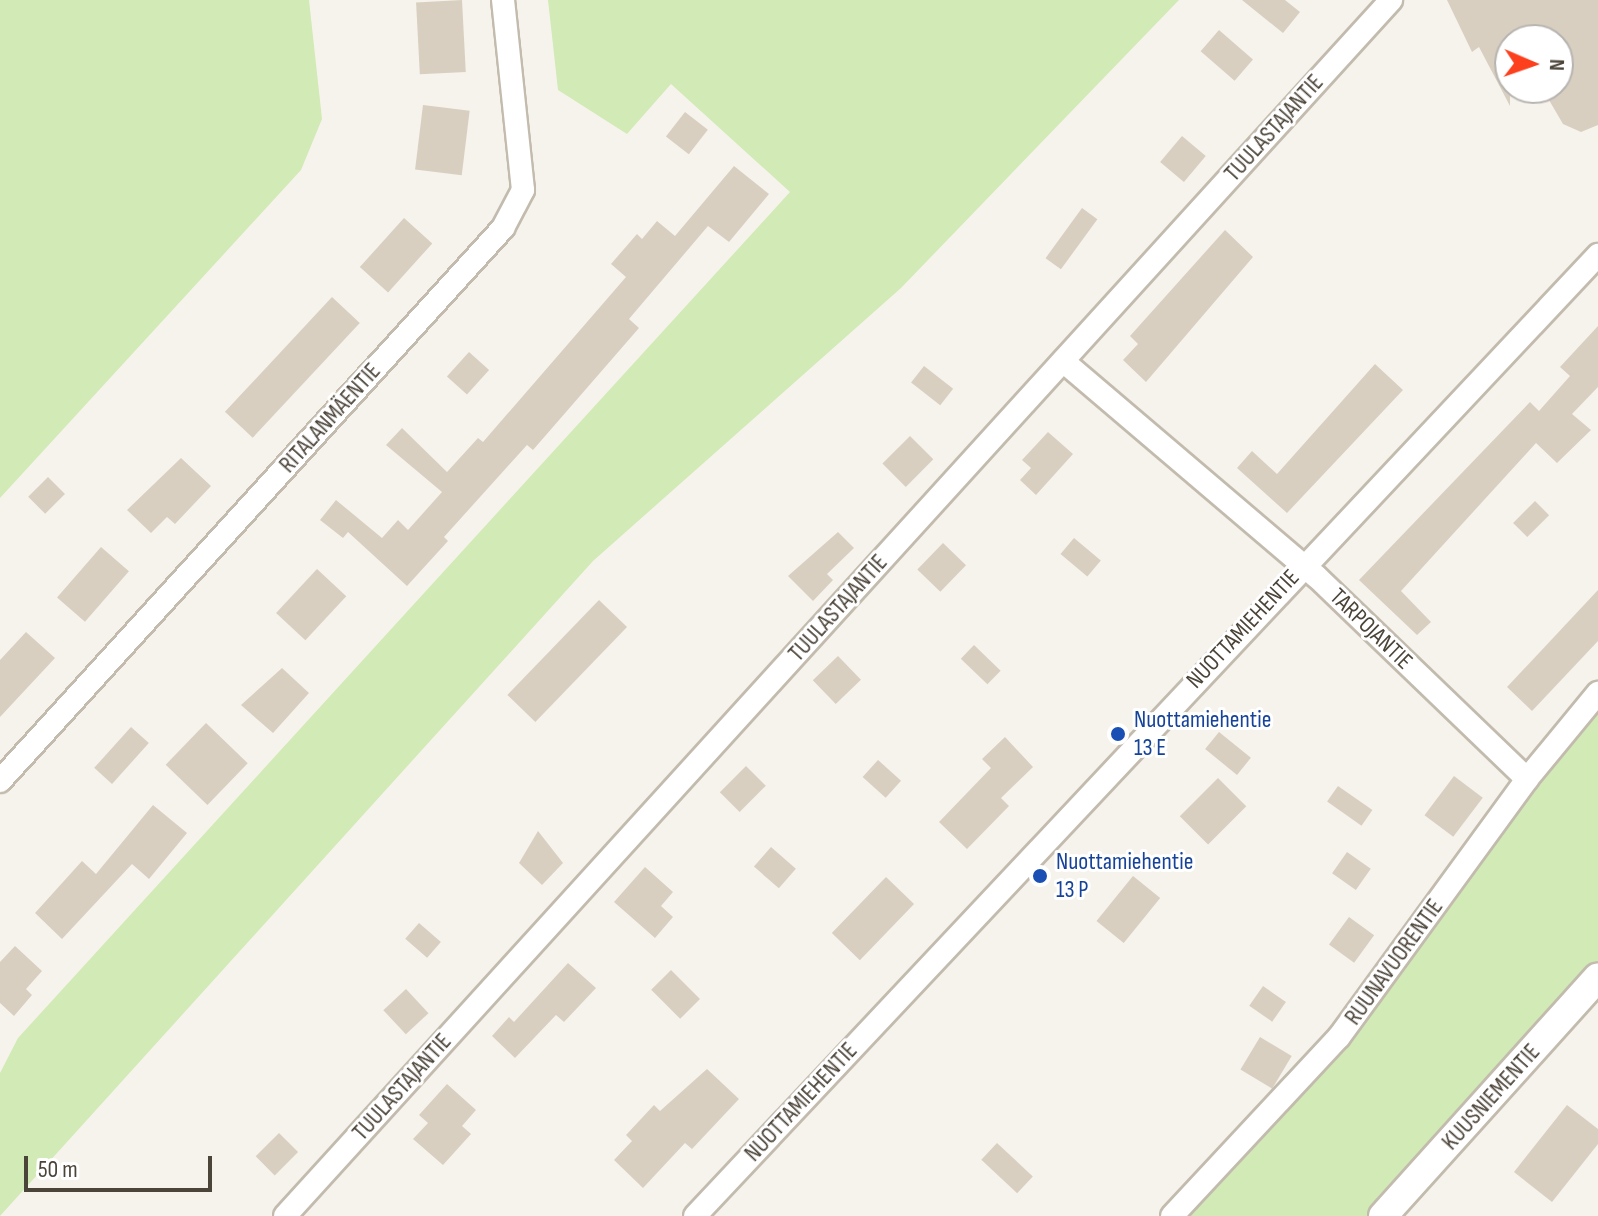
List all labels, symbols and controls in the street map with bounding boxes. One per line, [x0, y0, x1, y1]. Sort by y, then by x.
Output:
north arrow [1494, 24, 1574, 104]
text: N [1543, 58, 1570, 71]
street label: TUULASTAJANTIE [1218, 68, 1330, 188]
street label: RITALANMÄENTIE [273, 357, 387, 479]
street label: TUULASTAJANTIE [782, 548, 894, 668]
street label: NUOTTAMIEHENTIE [1181, 564, 1305, 694]
street label: TARPOJANTIE [1324, 583, 1418, 675]
place label: Nuottamiehentie 13 E [1134, 706, 1271, 762]
marker: Nuottamiehentie 13 E [1109, 725, 1127, 743]
place label: Nuottamiehentie 13 P [1056, 848, 1193, 904]
marker: Nuottamiehentie 13 P [1031, 867, 1049, 885]
street label: RUUNAVUORENTIE [1339, 893, 1449, 1031]
street label: TUULASTAJANTIE [346, 1027, 458, 1147]
street label: NUOTTAMIEHENTIE [739, 1037, 863, 1167]
street label: KUUSNIEMENTIE [1436, 1038, 1546, 1156]
scale bar [28, 1140, 216, 1190]
text: 50 m [38, 1155, 78, 1184]

